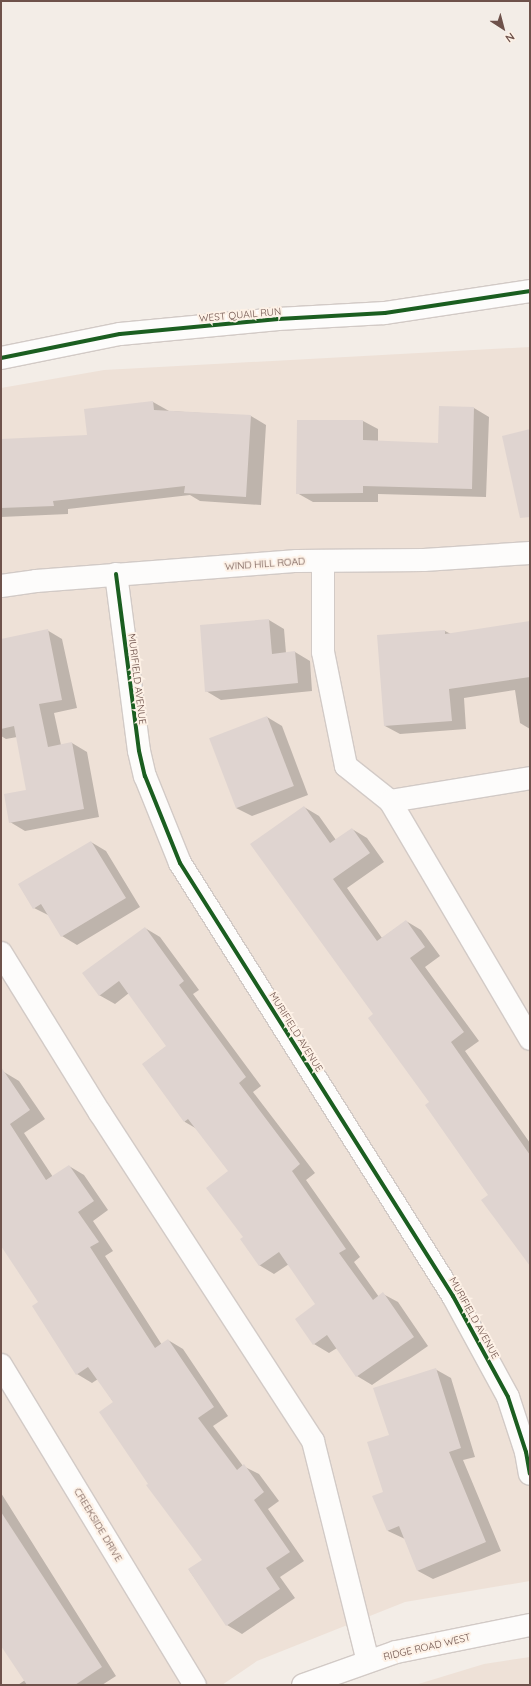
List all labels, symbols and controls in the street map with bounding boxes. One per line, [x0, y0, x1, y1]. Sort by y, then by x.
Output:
north arrow [483, 8, 523, 48]
text: N [503, 30, 517, 46]
street label: WEST QUAIL RUN [198, 305, 282, 325]
street label: WIND HILL ROAD [225, 555, 305, 573]
street label: MURIFIELD AVENUE [125, 633, 149, 725]
street label: MURIFIELD AVENUE [267, 990, 325, 1074]
street label: MURIFIELD AVENUE [447, 1275, 501, 1361]
street label: CREEKSIDE DRIVE [71, 1486, 125, 1564]
street label: RIDGE ROAD WEST [382, 1631, 472, 1663]

